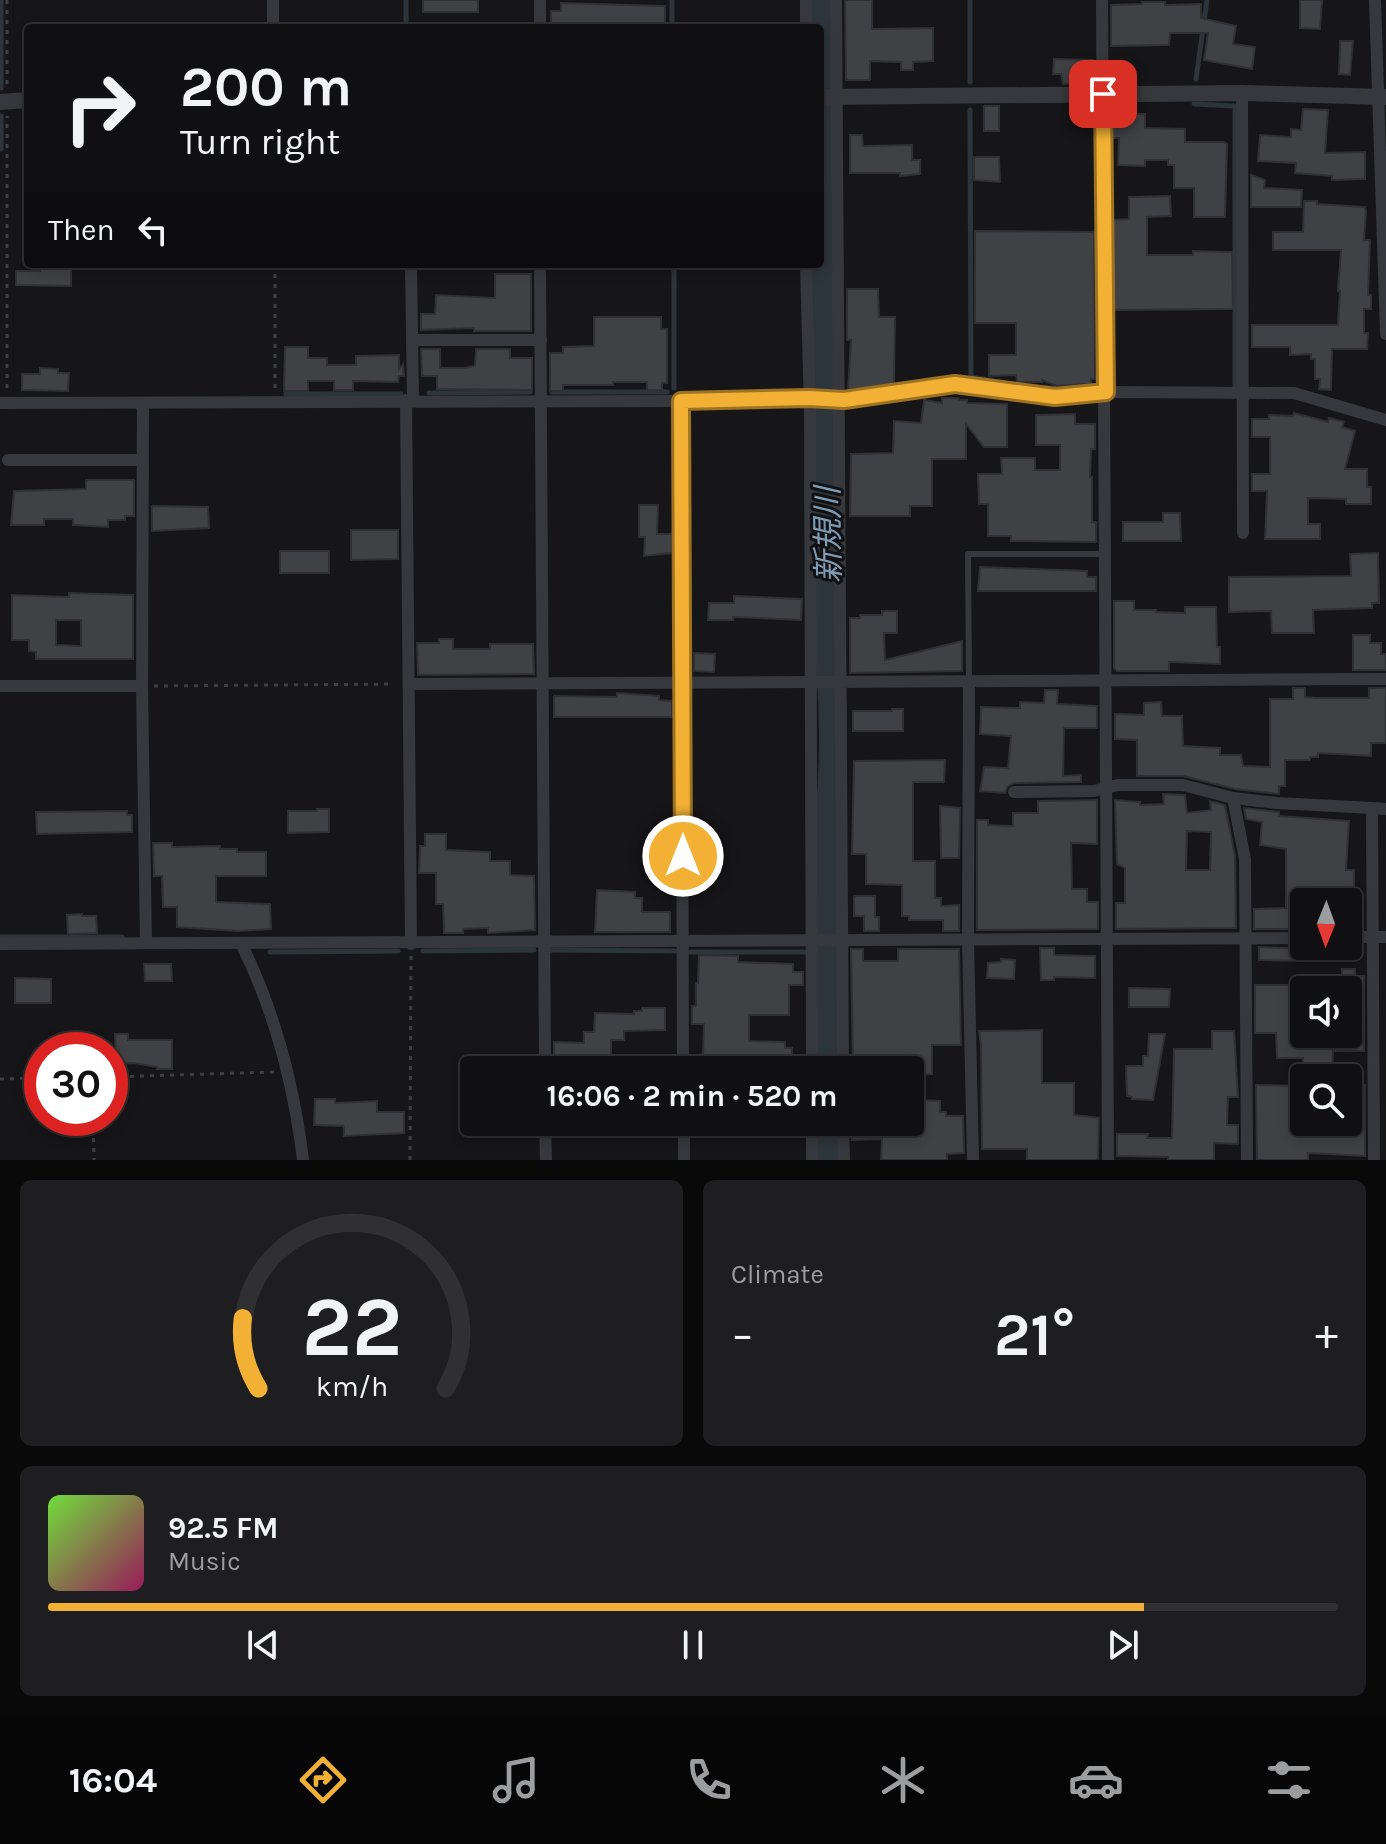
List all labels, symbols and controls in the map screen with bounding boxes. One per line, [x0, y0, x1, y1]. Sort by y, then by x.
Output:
text: 200 m [180, 54, 352, 119]
icon: right [48, 56, 152, 160]
pin [1069, 60, 1137, 128]
icon: arrive [1081, 72, 1125, 116]
text: Turn right [180, 121, 340, 163]
icon: left [131, 208, 175, 252]
text: Then [48, 212, 115, 248]
water label: 新規川 [809, 484, 848, 583]
position arrow [641, 814, 725, 898]
north arrow [1290, 888, 1362, 960]
map controls [1290, 888, 1362, 1136]
button: sound [1290, 976, 1362, 1048]
speed limit sign: 30 [24, 1032, 128, 1136]
button: search [1290, 1064, 1362, 1136]
text: 16:06 · 2 min · 520 m [547, 1078, 837, 1114]
text: Climate [731, 1259, 824, 1290]
text: 22 [301, 1279, 402, 1376]
text: 21° [994, 1300, 1075, 1370]
text: − [731, 1309, 754, 1360]
text: + [1315, 1309, 1338, 1360]
text: km/h [315, 1370, 388, 1403]
text: 92.5 FM [168, 1510, 279, 1546]
text: Music [168, 1546, 241, 1577]
icon: previous [241, 1623, 285, 1667]
icon: pause [671, 1623, 715, 1667]
icon: next [1101, 1623, 1145, 1667]
icon: directions [295, 1752, 351, 1808]
icon: music [488, 1752, 544, 1808]
icon: phone [681, 1752, 737, 1808]
icon: climate [875, 1752, 931, 1808]
icon: car [1068, 1752, 1124, 1808]
icon: filters [1261, 1752, 1317, 1808]
text: 16:04 [69, 1759, 157, 1801]

